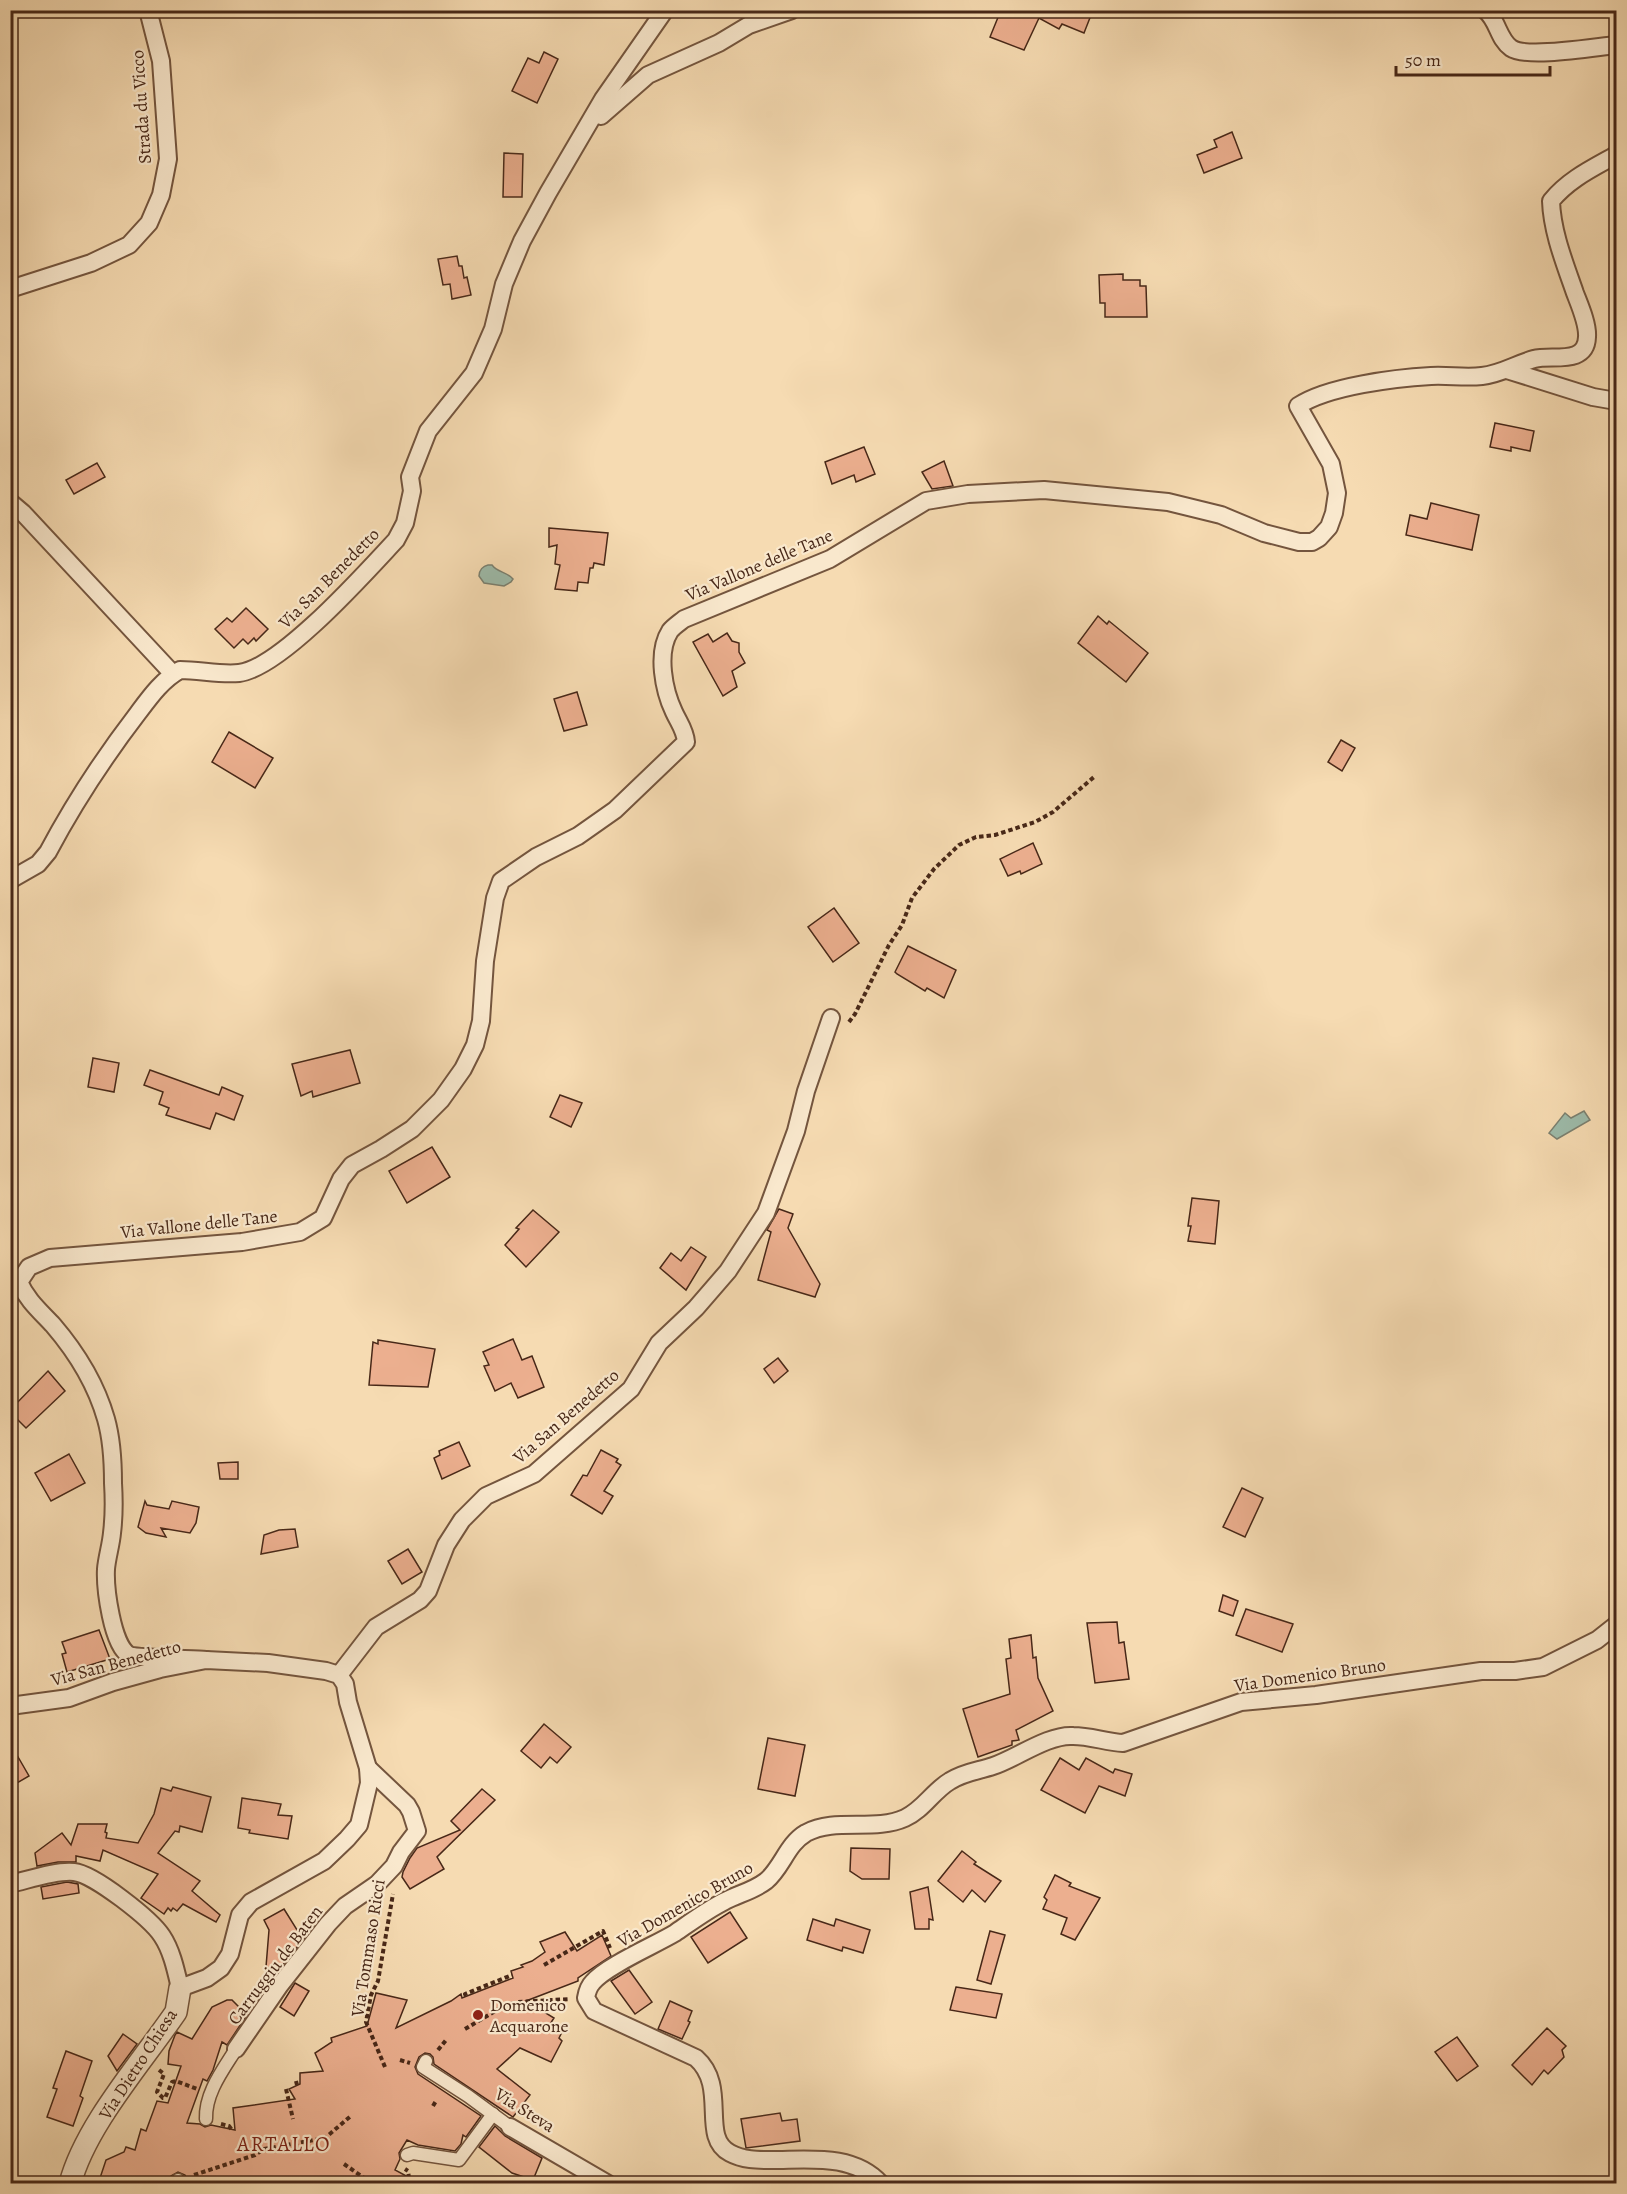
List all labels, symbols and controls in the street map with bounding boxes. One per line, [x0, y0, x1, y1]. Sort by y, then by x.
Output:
scale bar [1396, 39, 1550, 77]
text: 50 m [1405, 48, 1441, 72]
street label: Strada du Vicco [125, 49, 157, 165]
street label: Via San Benedetto [273, 522, 385, 634]
street label: Via Vallone delle Tane [681, 523, 836, 607]
street label: Via Vallone delle Tane [118, 1204, 279, 1244]
street label: Via San Benedetto [507, 1363, 624, 1469]
street label: Via San Benedetto [47, 1634, 184, 1692]
street label: Via Domenico Bruno [1232, 1652, 1387, 1698]
street label: Via Domenico Bruno [612, 1855, 757, 1953]
street label: Via Tommaso Ricci [345, 1877, 391, 2020]
street label: Carruggiu de Baten [222, 1900, 328, 2030]
place label: Domenico Acquarone [489, 1993, 569, 2038]
street label: Via Dietro Chiesa [93, 2003, 183, 2125]
marker: Domenico Acquarone [471, 2008, 485, 2022]
street label: Via Steva [489, 2082, 560, 2138]
district label: ARTALLO [236, 2130, 331, 2158]

